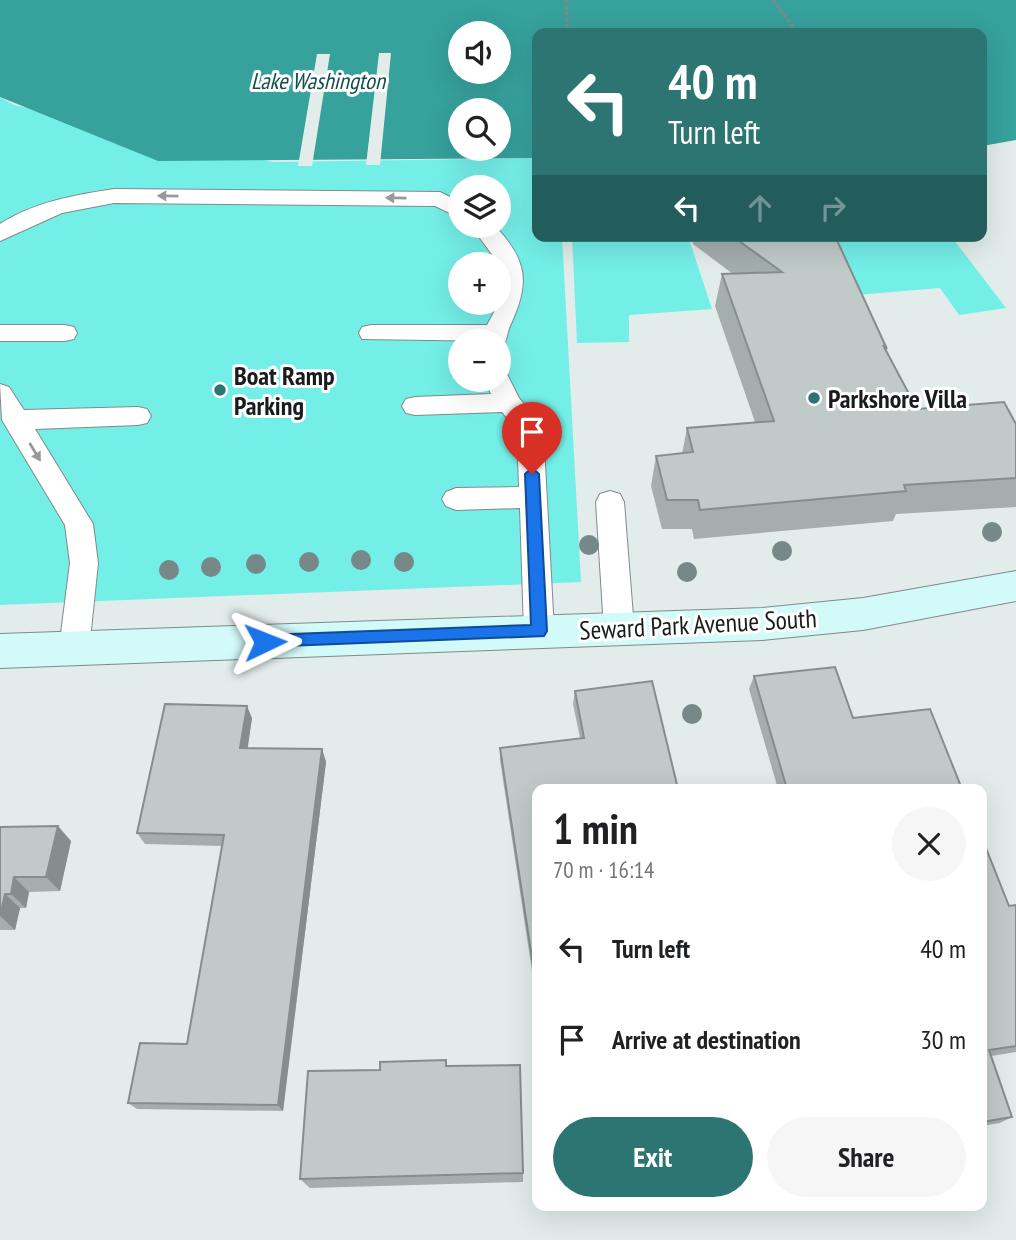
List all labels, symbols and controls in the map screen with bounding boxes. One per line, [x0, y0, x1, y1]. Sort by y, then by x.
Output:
map controls [448, 21, 511, 392]
button: sound [448, 21, 511, 84]
text: 40 m [668, 49, 757, 113]
icon: left [553, 56, 644, 147]
water label: Lake Washington [251, 66, 387, 95]
button: search [448, 98, 511, 161]
text: Turn left [668, 111, 760, 153]
button: layers [448, 175, 511, 238]
icon: left [668, 189, 706, 227]
icon: ahead [741, 189, 779, 227]
icon: right [814, 189, 852, 227]
one-way arrow [157, 190, 179, 202]
one-way arrow [384, 192, 406, 204]
button: + [448, 252, 511, 315]
button: − [448, 329, 511, 392]
place label: Boat Ramp Parking [234, 359, 335, 422]
marker: Boat Ramp Parking [212, 382, 228, 398]
place label: Parkshore Villa [828, 382, 967, 415]
marker: Parkshore Villa [806, 390, 822, 406]
pin [502, 402, 562, 474]
icon: arrive [513, 413, 551, 451]
one-way arrow [28, 443, 41, 462]
street label: Seward Park Avenue South [578, 601, 818, 647]
position arrow [228, 605, 302, 679]
text: 1 min [553, 801, 638, 856]
button: close [892, 807, 966, 881]
text: 70 m · 16:14 [553, 855, 654, 884]
icon: left [553, 930, 591, 968]
text: Turn left [612, 932, 690, 965]
text: 40 m [920, 932, 966, 965]
icon: arrive [553, 1021, 591, 1059]
text: Arrive at destination [612, 1023, 801, 1056]
text: 30 m [920, 1023, 966, 1056]
button: Exit [553, 1117, 753, 1197]
button: Share [767, 1117, 966, 1197]

